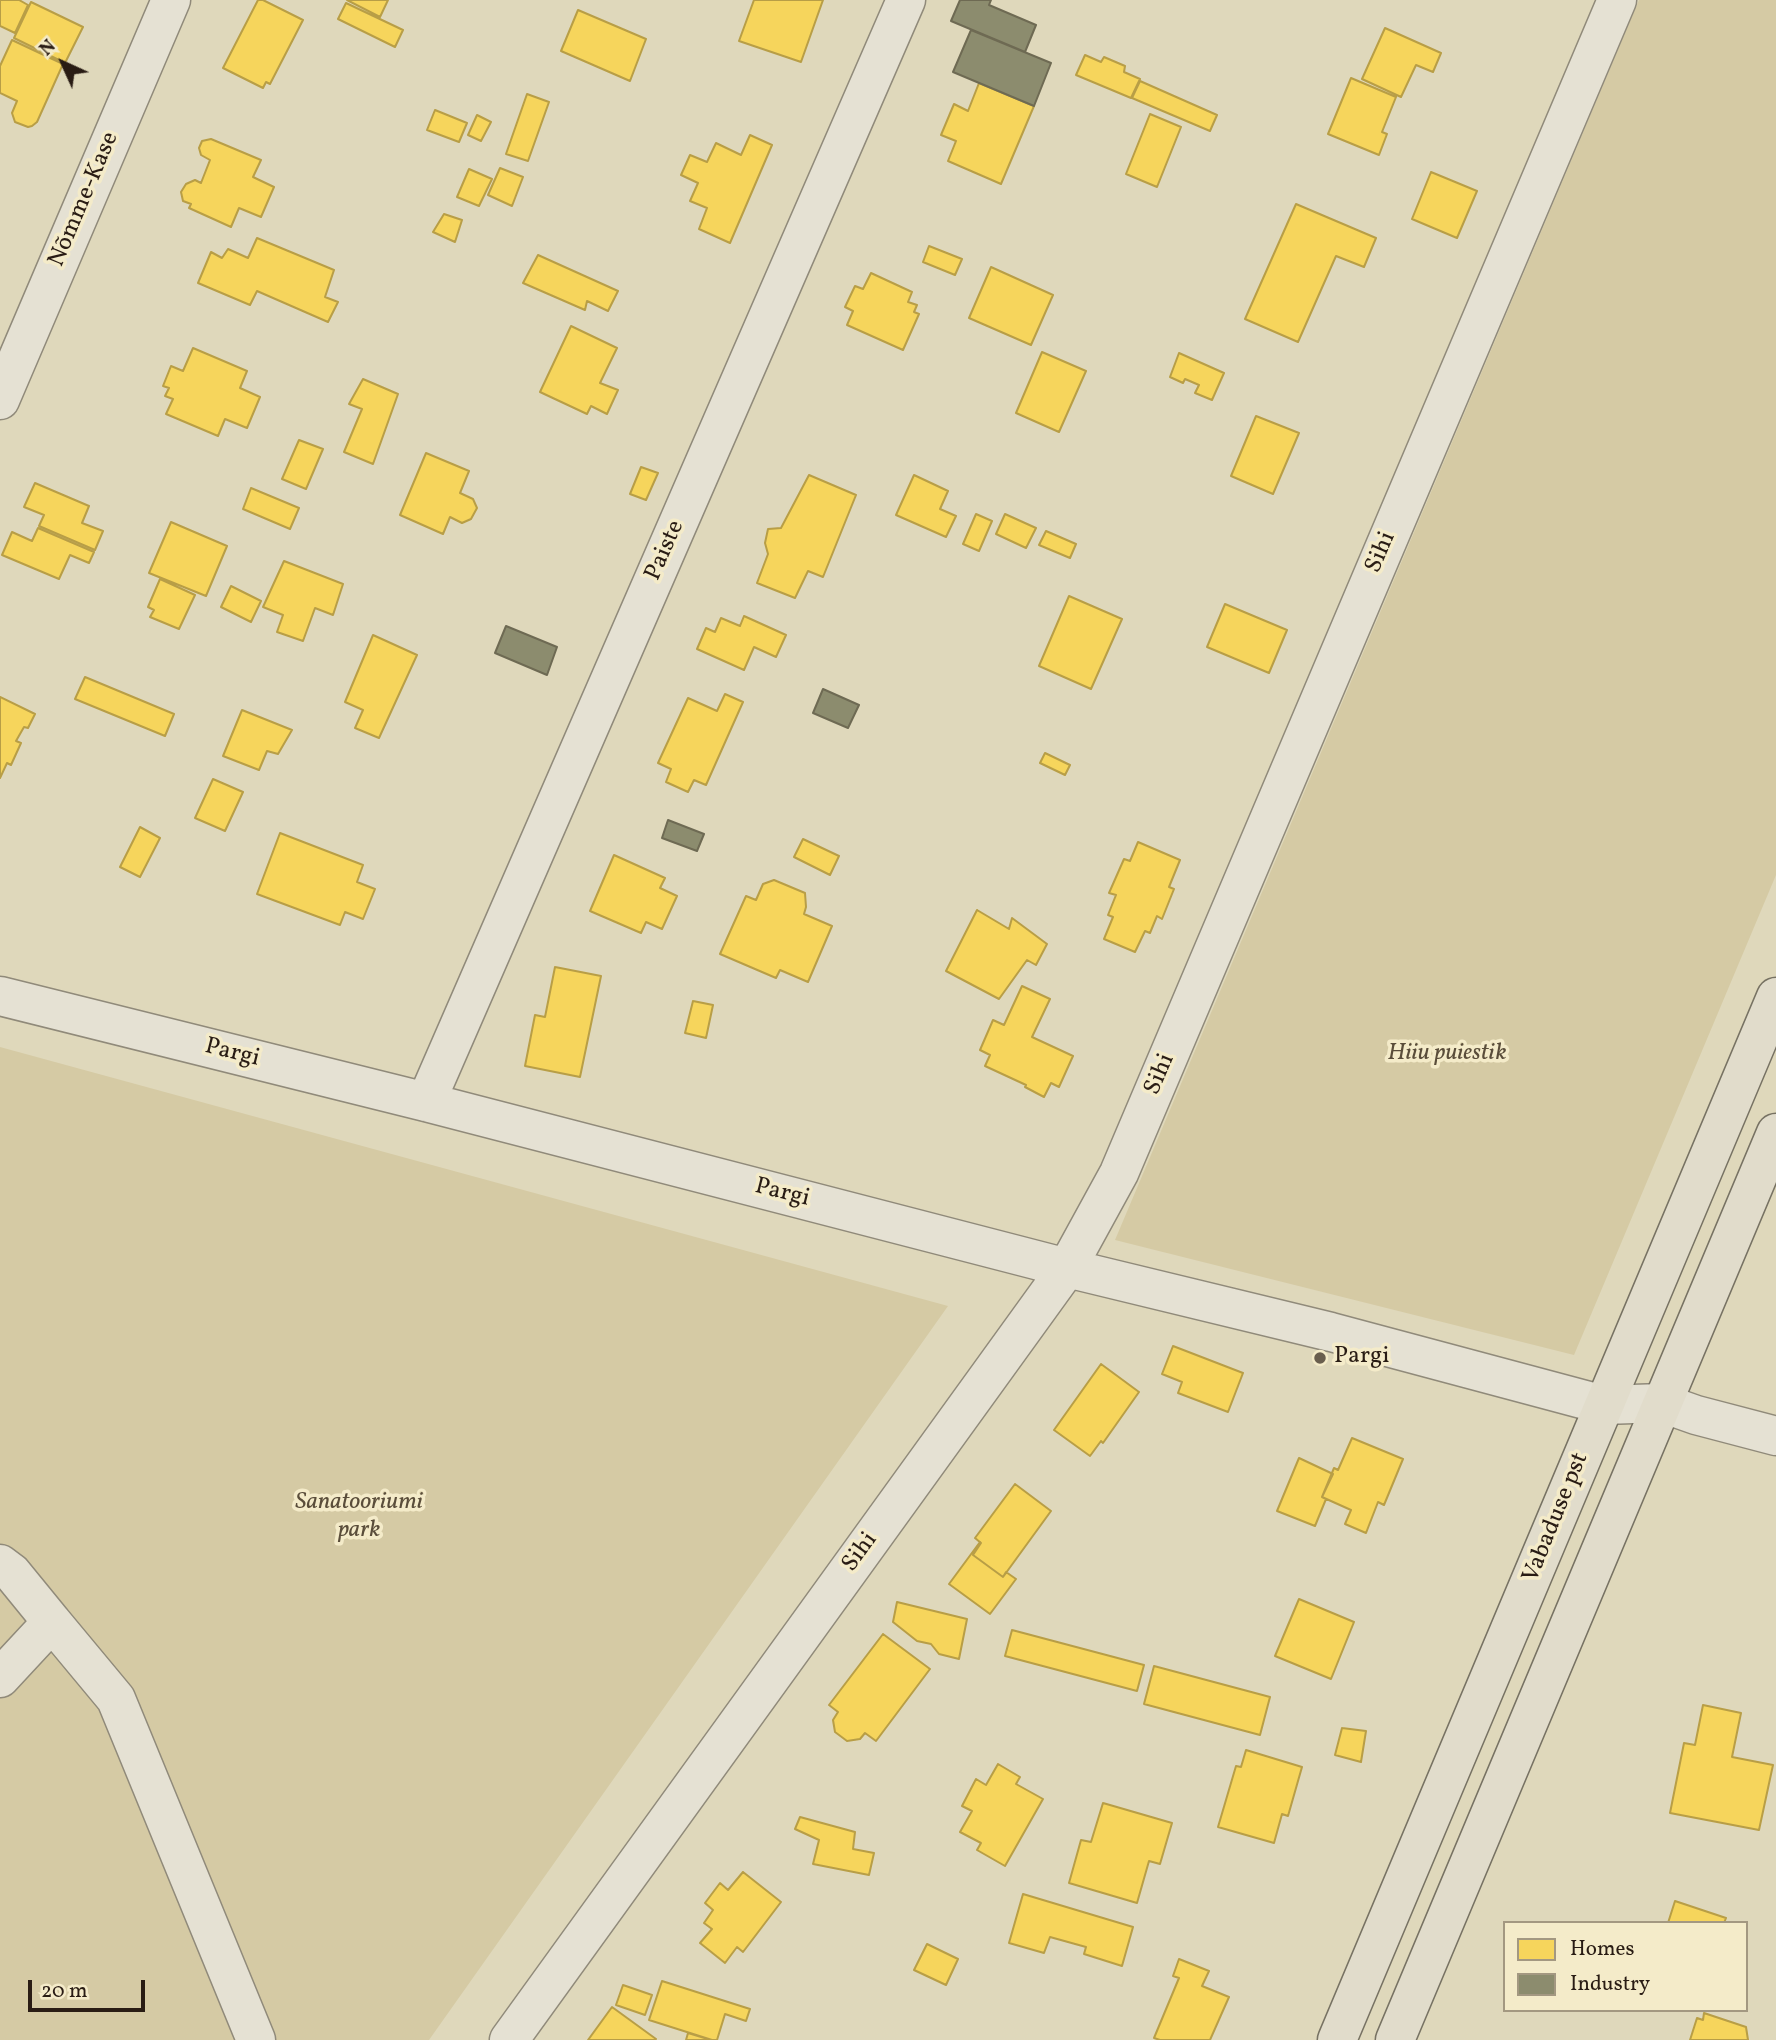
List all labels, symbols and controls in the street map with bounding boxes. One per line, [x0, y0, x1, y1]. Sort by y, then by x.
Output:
north arrow [28, 28, 98, 98]
text: N [34, 34, 62, 62]
street label: Nõmme-Kase [44, 128, 126, 272]
street label: Paiste [640, 516, 692, 586]
street label: Sihi [1361, 528, 1403, 578]
street label: Pargi [202, 1033, 262, 1075]
park label: Hiiu puiestik [1387, 1041, 1507, 1069]
street label: Sihi [1140, 1050, 1182, 1100]
street label: Pargi [752, 1173, 812, 1215]
place label: Pargi [1334, 1344, 1389, 1372]
marker: Pargi [1312, 1350, 1328, 1366]
street label: Vabaduse pst [1518, 1449, 1596, 1587]
park label: Sanatooriumi park [295, 1490, 423, 1546]
street label: Sihi [837, 1528, 885, 1578]
legend [1503, 1921, 1748, 2012]
text: Homes [1570, 1935, 1635, 1964]
scale bar [32, 1966, 149, 2010]
text: Industry [1570, 1970, 1650, 1999]
text: 20 m [41, 1977, 87, 2006]

